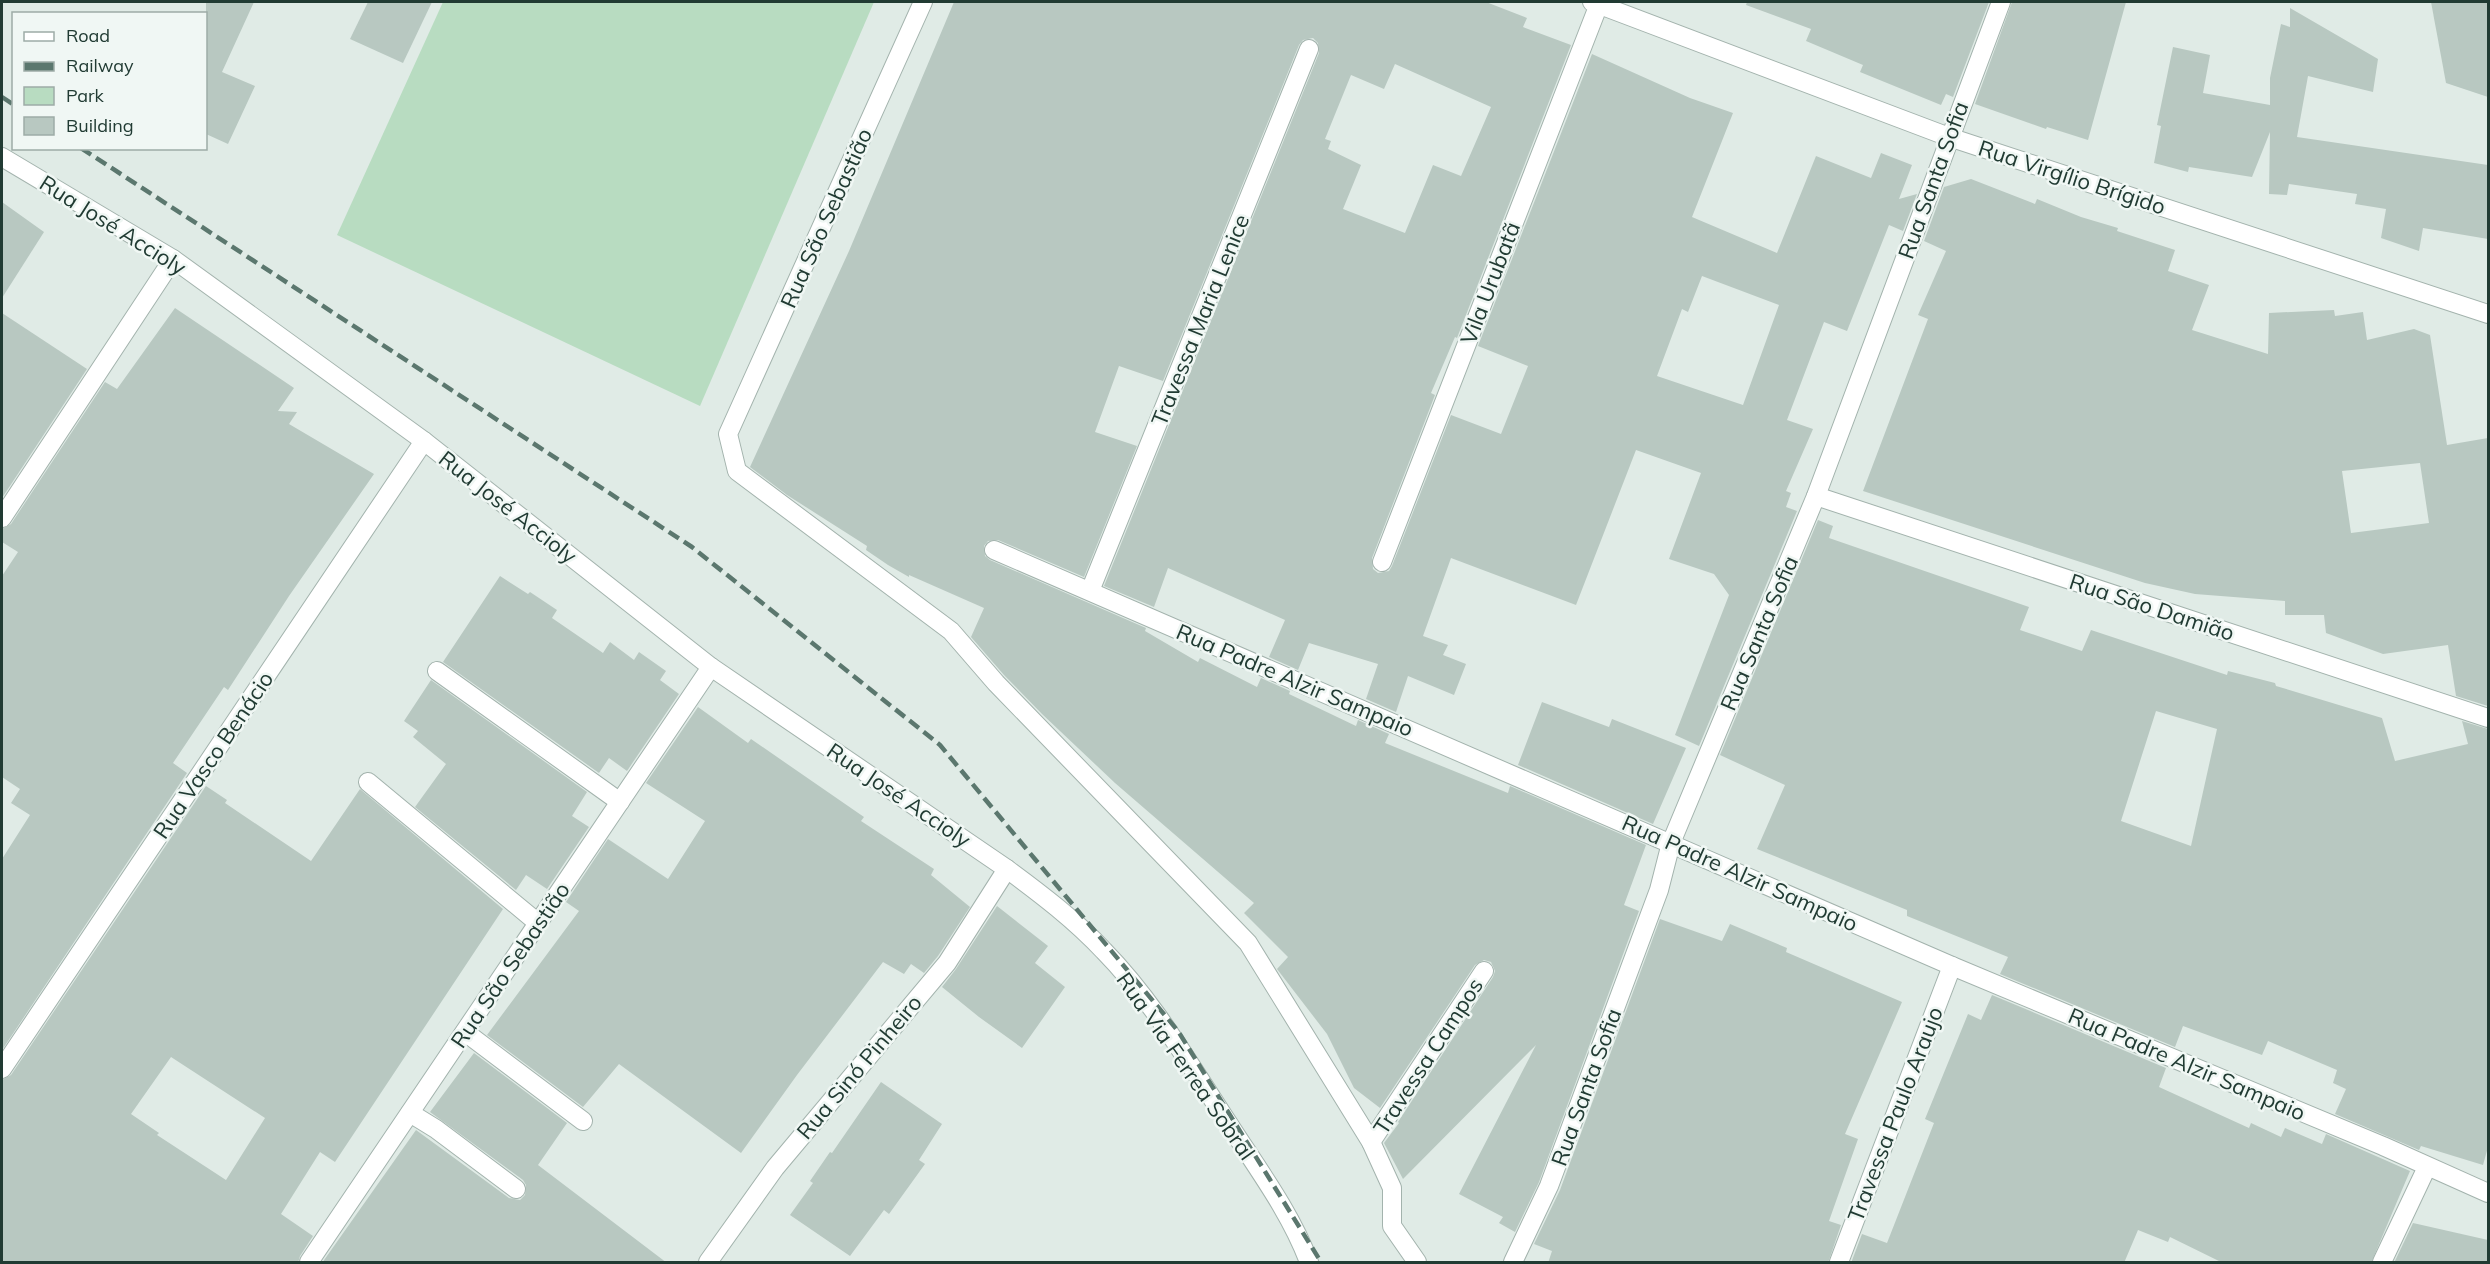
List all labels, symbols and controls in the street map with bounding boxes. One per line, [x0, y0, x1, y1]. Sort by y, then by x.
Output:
legend [12, 12, 207, 150]
text: Road [66, 24, 110, 47]
text: Railway [66, 54, 134, 77]
text: Park [66, 84, 105, 107]
street label: Rua Santa Sofia [1892, 98, 1974, 262]
text: Building [66, 114, 134, 137]
street label: Rua São Sebastião [774, 124, 878, 312]
street label: Rua Virgílio Brígido [1975, 134, 2169, 220]
street label: Rua José Accioly [35, 169, 192, 281]
street label: Travessa Maria Lenice [1145, 210, 1255, 430]
street label: Vila Urubatã [1454, 218, 1526, 348]
street label: Rua José Accioly [433, 444, 583, 570]
street label: Rua Santa Sofia [1714, 551, 1804, 715]
street label: Rua São Damião [2066, 567, 2238, 647]
street label: Rua Padre Alzir Sampaio [1172, 617, 1418, 743]
street label: Rua Vasco Benácio [147, 666, 279, 844]
street label: Rua José Accioly [822, 737, 977, 854]
street label: Rua Padre Alzir Sampaio [1618, 808, 1862, 938]
street label: Rua São Sebastião [444, 877, 576, 1053]
street label: Rua Via Ferrea Sobral [1111, 967, 1261, 1165]
street label: Travessa Campos [1367, 973, 1489, 1139]
street label: Rua Sinó Pinheiro [790, 989, 928, 1145]
street label: Rua Padre Alzir Sampaio [2064, 1001, 2310, 1127]
street label: Travessa Paulo Araujo [1841, 1003, 1949, 1225]
street label: Rua Santa Sofia [1545, 1005, 1627, 1169]

